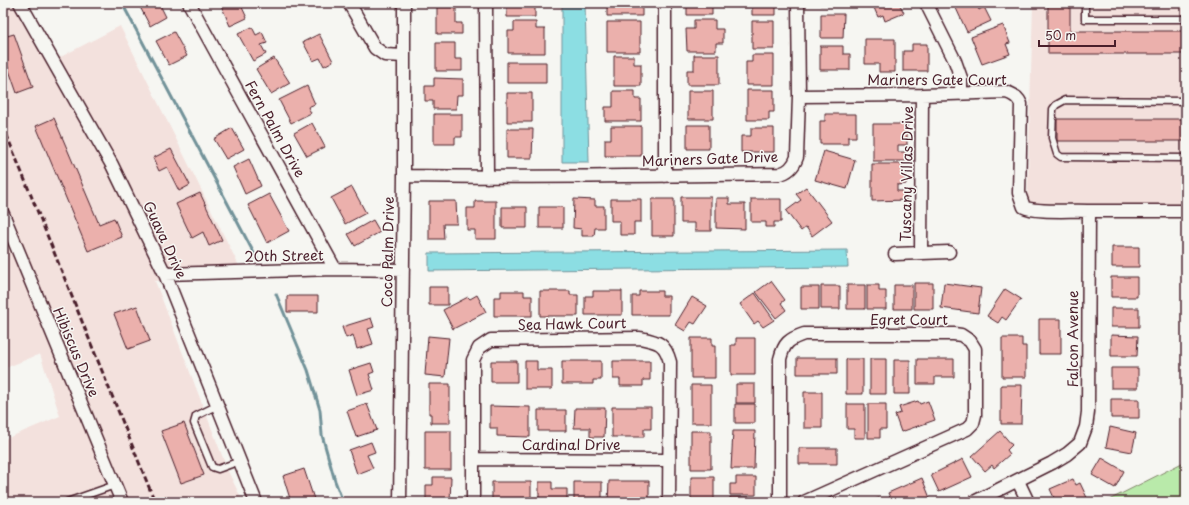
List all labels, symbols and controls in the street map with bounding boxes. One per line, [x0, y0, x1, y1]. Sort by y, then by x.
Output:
scale bar [1039, 22, 1115, 48]
text: 50 m [1045, 26, 1076, 44]
street label: Mariners Gate Court [867, 69, 1007, 90]
street label: Fern Palm Drive [240, 76, 311, 181]
street label: Tuscany Villas Drive [895, 106, 918, 242]
street label: Mariners Gate Drive [642, 146, 779, 171]
street label: Coco Palm Drive [376, 196, 399, 308]
street label: Guava Drive [138, 198, 193, 282]
street label: 20th Street [244, 244, 324, 267]
street label: Falcon Avenue [1062, 290, 1083, 388]
street label: Hibiscus Drive [48, 304, 105, 400]
street label: Egret Court [870, 309, 948, 330]
street label: Sea Hawk Court [517, 312, 627, 335]
street label: Cardinal Drive [522, 434, 620, 455]

